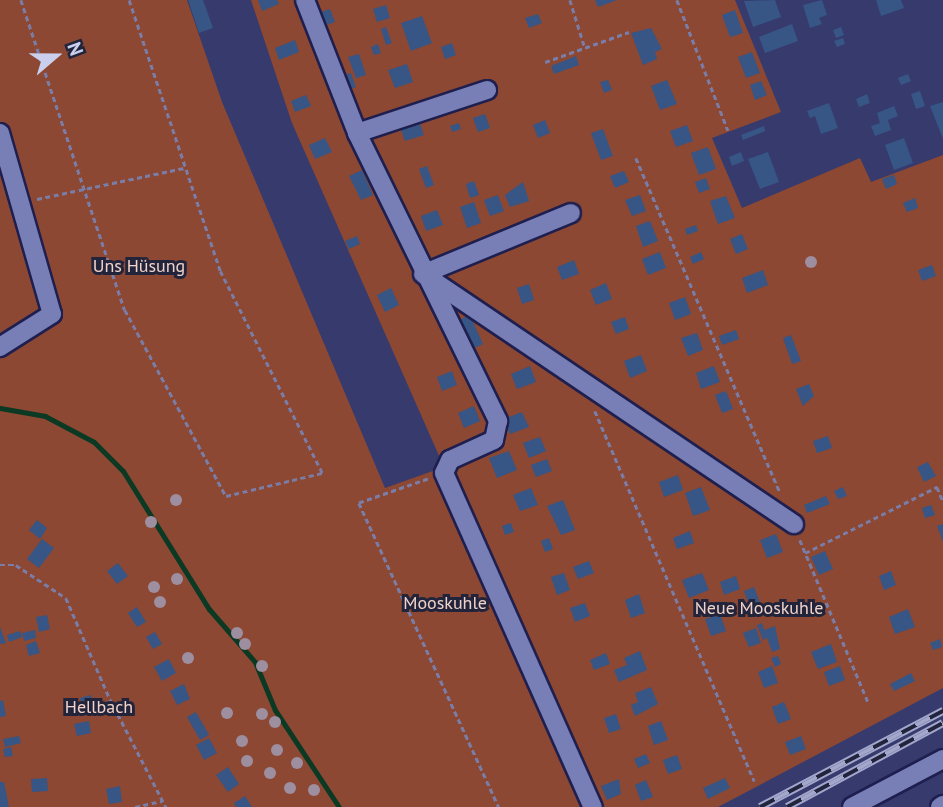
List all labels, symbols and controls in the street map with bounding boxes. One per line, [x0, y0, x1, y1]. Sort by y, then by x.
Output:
north arrow [21, 21, 91, 91]
text: N [62, 39, 89, 59]
park label: Uns Hüsung [93, 255, 185, 277]
park label: Mooskuhle [403, 592, 487, 614]
park label: Neue Mooskuhle [695, 597, 823, 619]
park label: Hellbach [65, 696, 133, 718]

